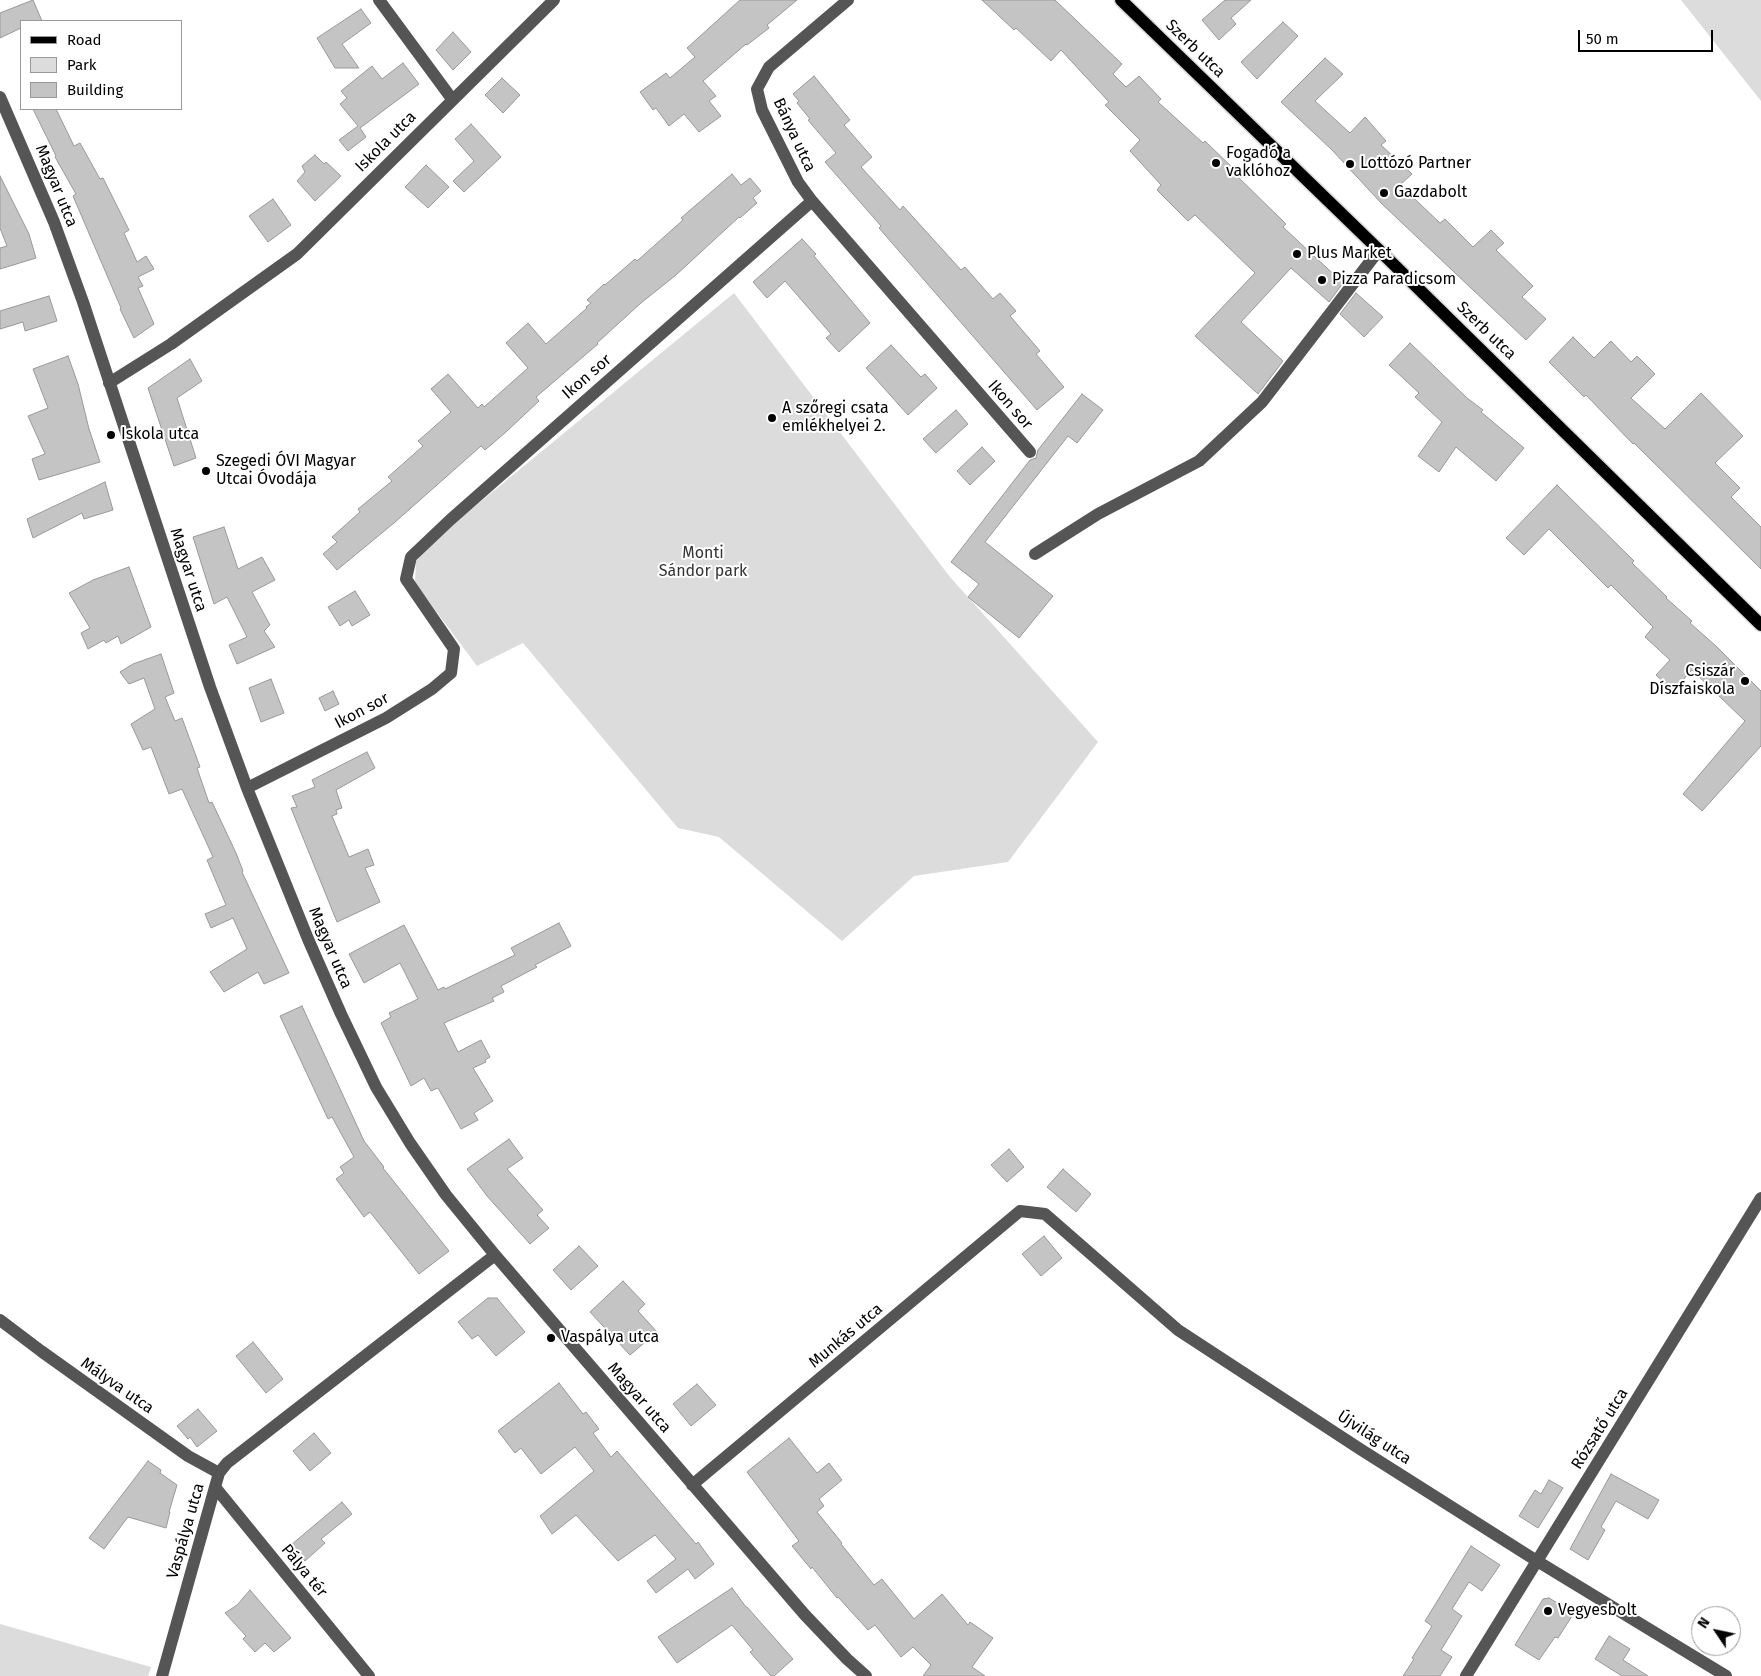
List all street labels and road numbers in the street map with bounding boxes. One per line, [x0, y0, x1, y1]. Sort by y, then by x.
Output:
street label: Szerb utca [1161, 16, 1229, 82]
street label: Bánya utca [769, 95, 819, 175]
street label: Iskola utca [352, 108, 420, 176]
street label: Magyar utca [31, 142, 81, 230]
street label: Szerb utca [1452, 298, 1520, 364]
street label: Ikon sor [559, 350, 615, 404]
street label: Ikon sor [983, 377, 1037, 433]
street label: Magyar utca [165, 526, 211, 614]
street label: Ikon sor [332, 689, 392, 733]
street label: Magyar utca [304, 904, 356, 992]
street label: Munkás utca [805, 1300, 887, 1372]
street label: Mályva utca [77, 1354, 157, 1418]
street label: Magyar utca [603, 1359, 675, 1437]
street label: Rózsatő utca [1568, 1385, 1632, 1473]
street label: Újvilág utca [1333, 1407, 1415, 1469]
street label: Vaspálya utca [163, 1481, 209, 1581]
street label: Pálya tér [277, 1541, 331, 1601]

